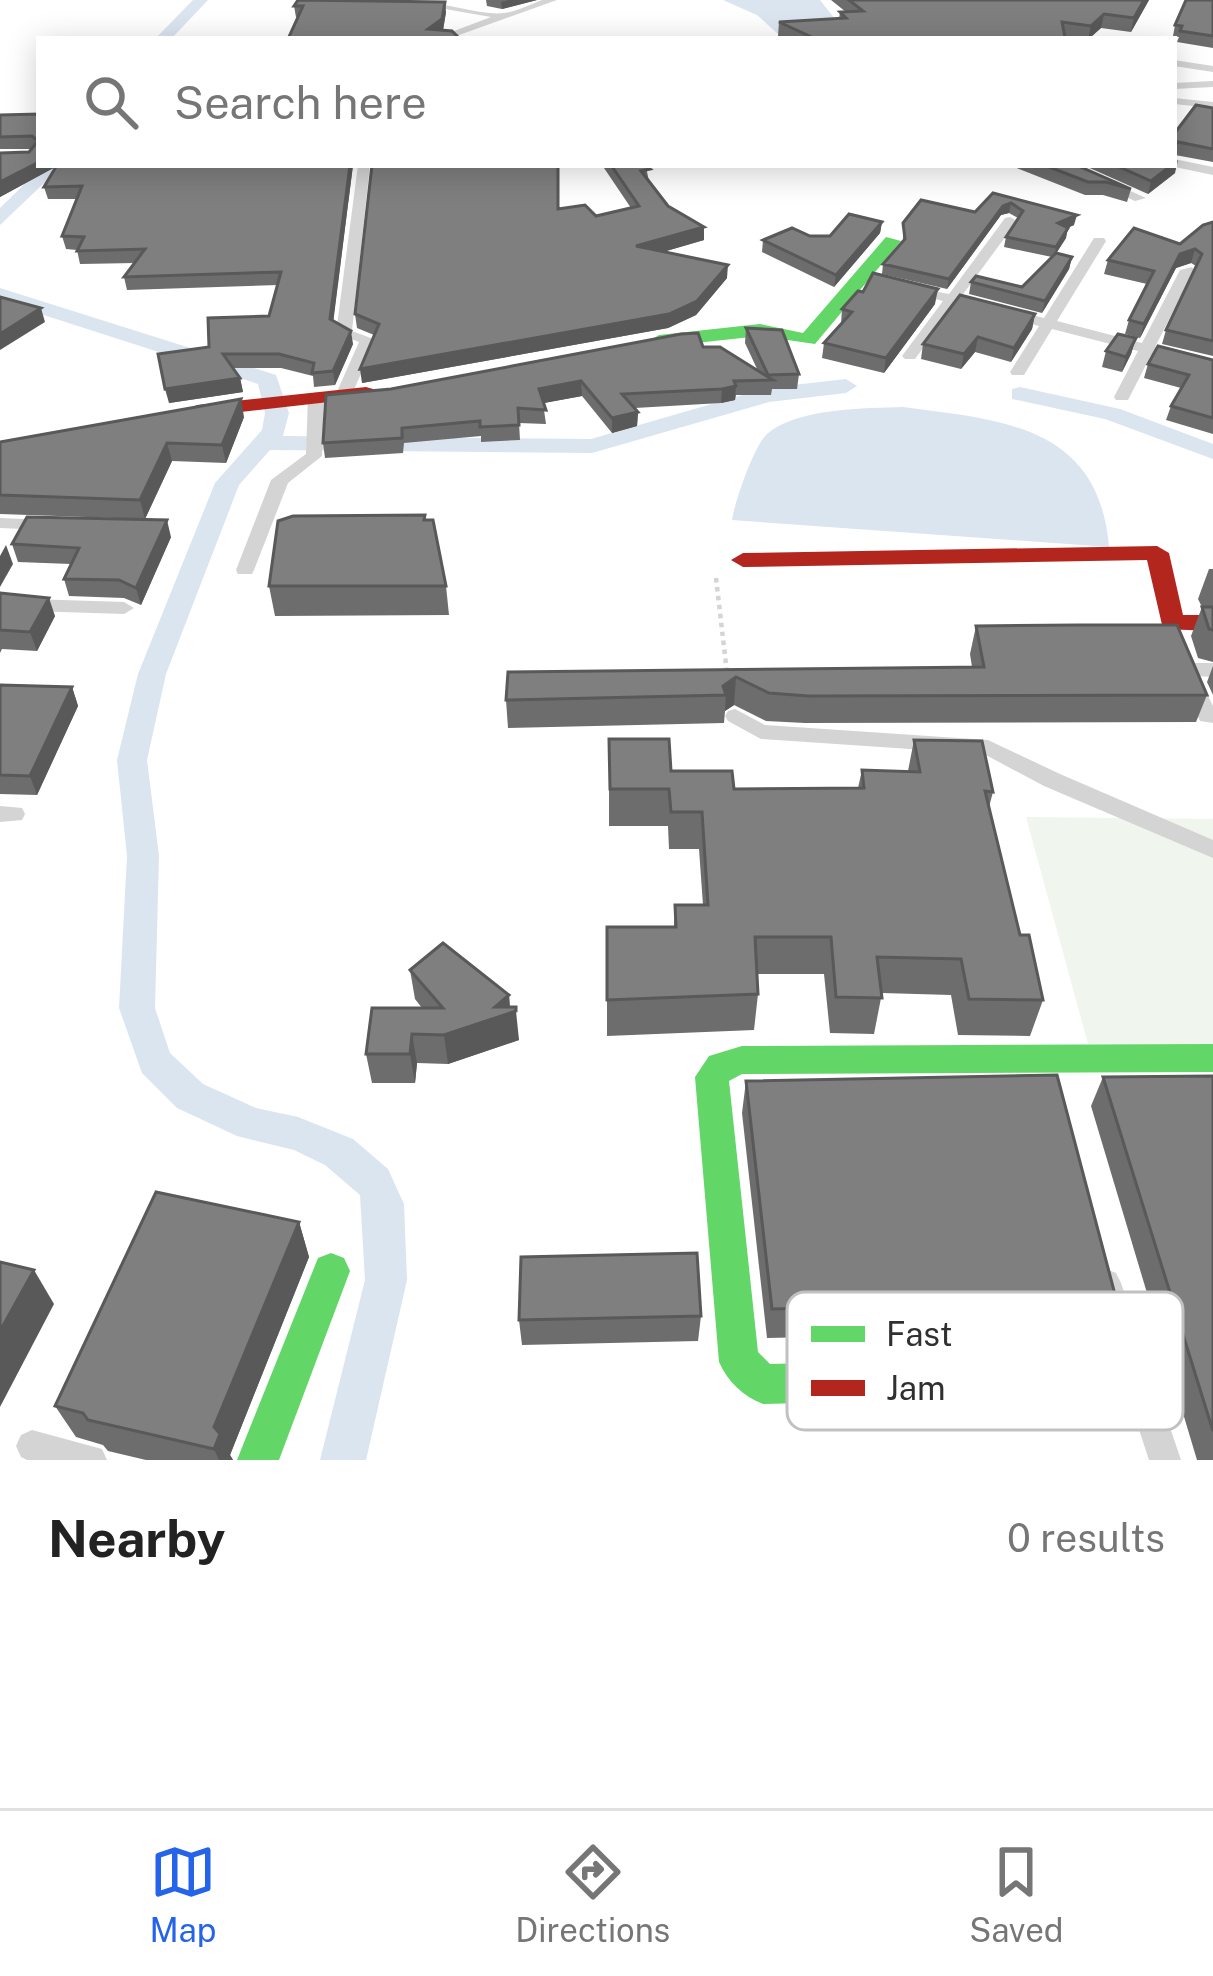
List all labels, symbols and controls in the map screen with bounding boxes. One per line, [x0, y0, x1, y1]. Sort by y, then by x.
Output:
search box [36, 36, 1177, 168]
icon: search [78, 69, 144, 135]
text: Search here [174, 76, 427, 129]
legend [787, 1292, 1183, 1430]
text: Fast [886, 1315, 953, 1353]
text: Jam [886, 1369, 946, 1407]
text: Nearby [48, 1509, 225, 1568]
text: 0 results [1007, 1515, 1165, 1561]
tab: Map [149, 1839, 216, 1949]
tab: Directions [515, 1839, 670, 1949]
tab: Saved [969, 1839, 1064, 1949]

